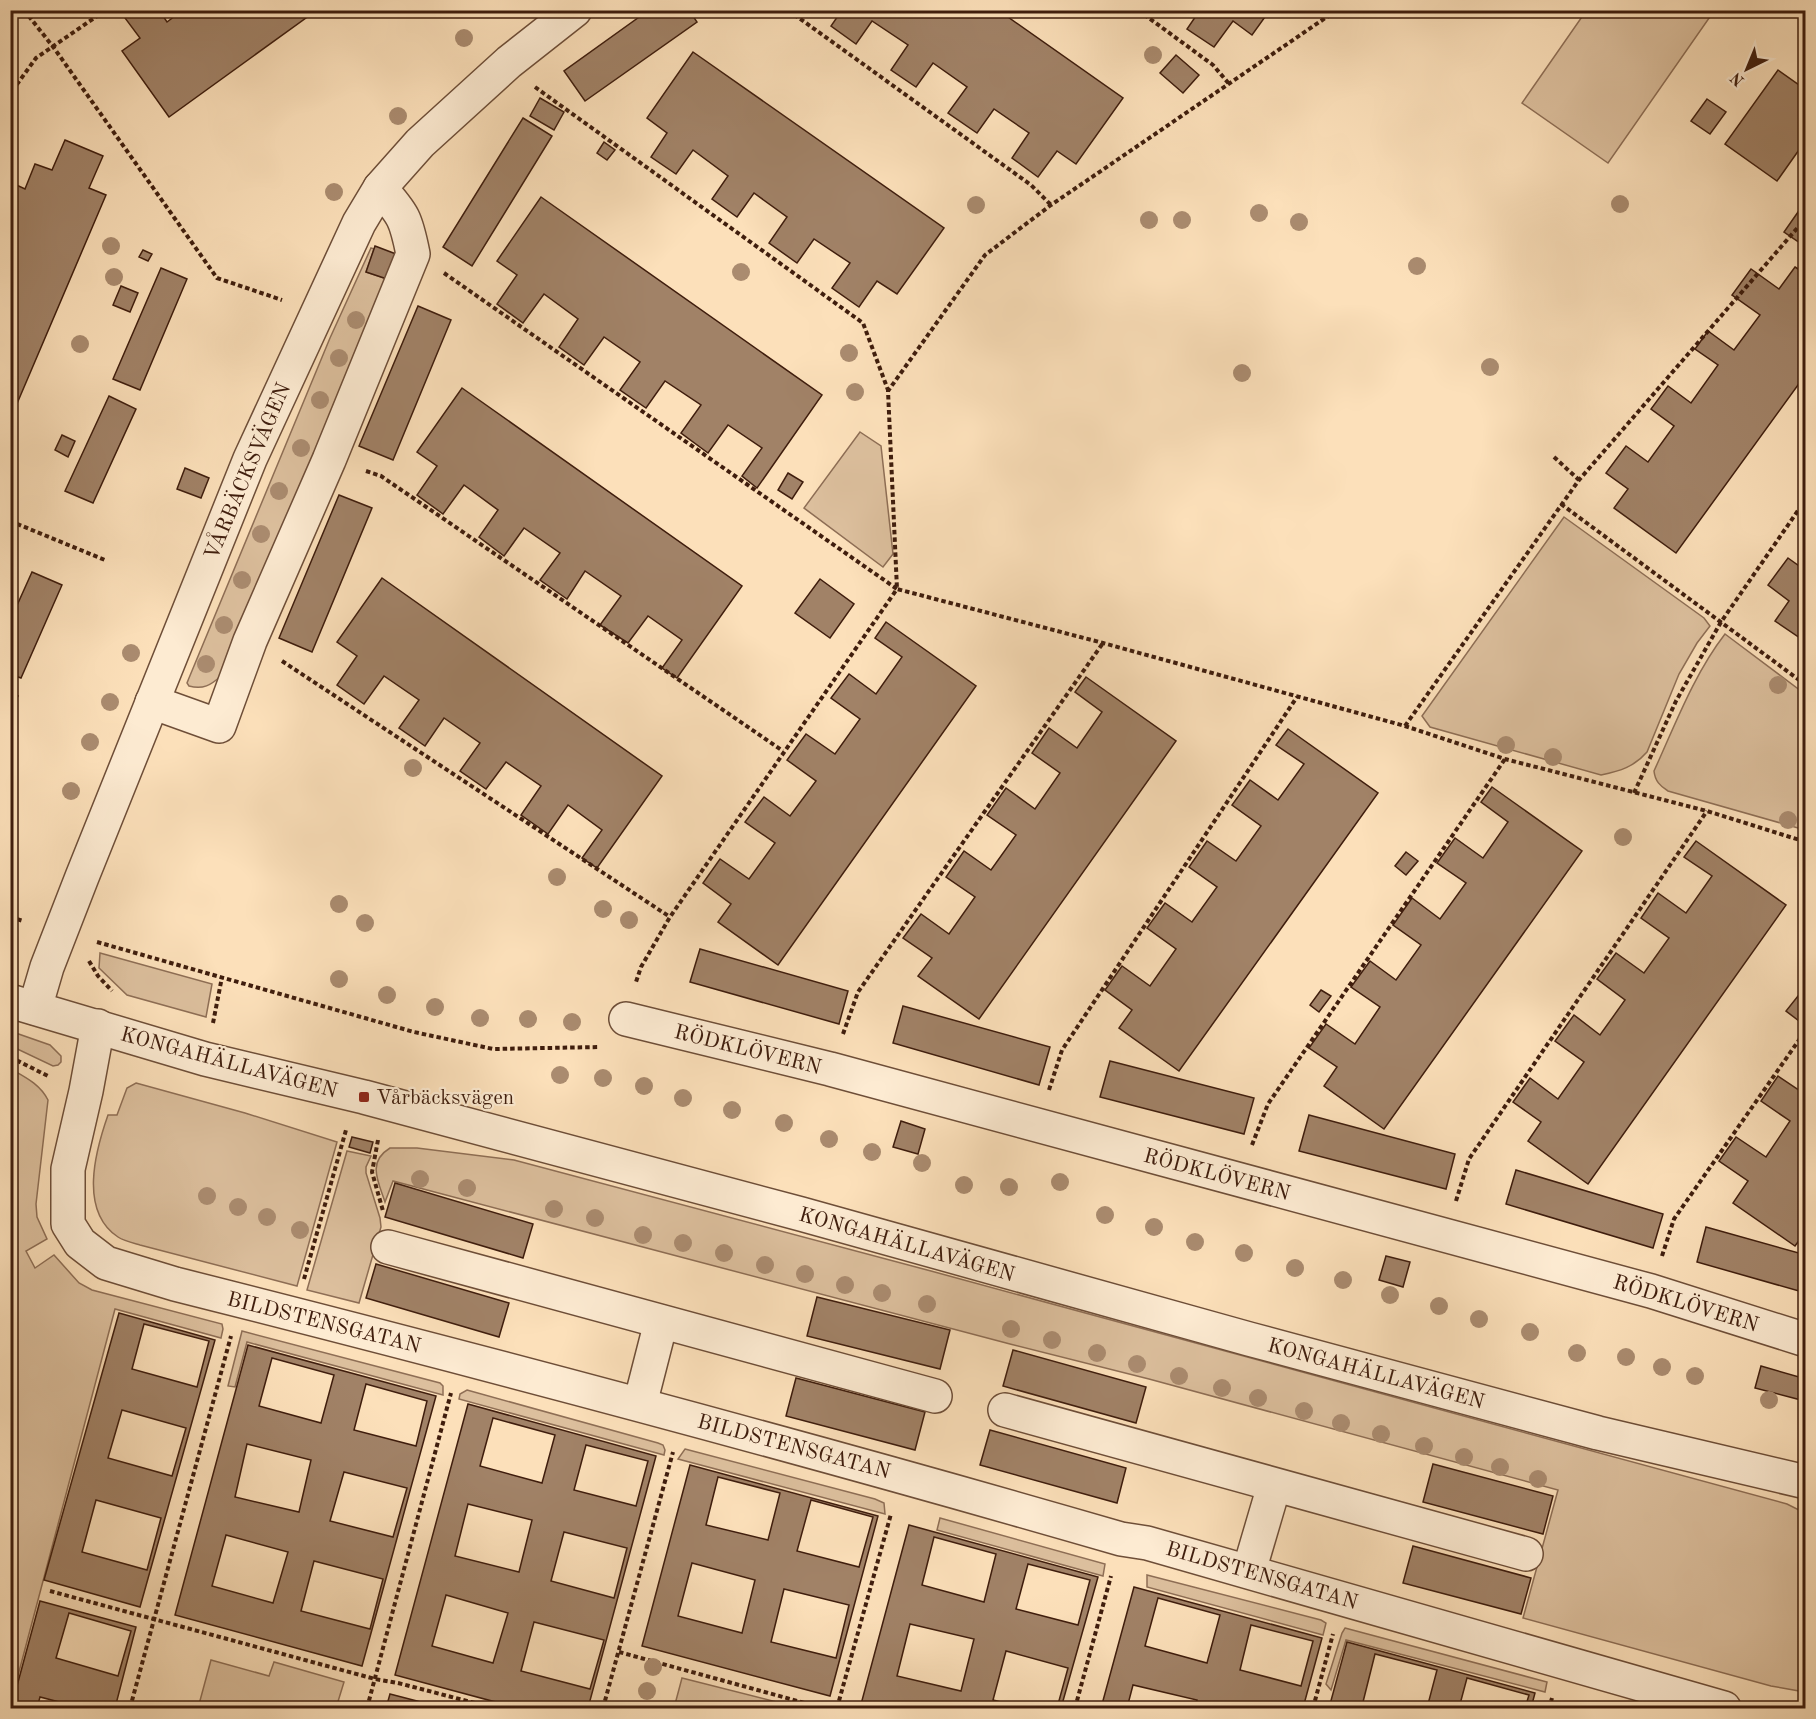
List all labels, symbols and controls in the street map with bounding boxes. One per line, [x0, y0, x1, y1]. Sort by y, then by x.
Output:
north arrow [1717, 39, 1777, 99]
text: N [1728, 68, 1748, 89]
street label: VÅRBÄCKSVÄGEN [197, 378, 295, 563]
street label: RÖDKLÖVERN [672, 1018, 824, 1079]
street label: KONGAHÄLLAVÄGEN [118, 1020, 340, 1103]
place label: Vårbäcksvägen [376, 1088, 514, 1109]
marker: Vårbäcksvägen [357, 1090, 371, 1104]
street label: RÖDKLÖVERN [1141, 1142, 1293, 1205]
street label: KONGAHÄLLAVÄGEN [796, 1201, 1018, 1286]
street label: RÖDKLÖVERN [1610, 1268, 1762, 1337]
street label: BILDSTENSGATAN [225, 1289, 423, 1358]
street label: KONGAHÄLLAVÄGEN [1265, 1331, 1487, 1414]
street label: BILDSTENSGATAN [695, 1412, 892, 1483]
street label: BILDSTENSGATAN [1163, 1539, 1360, 1614]

